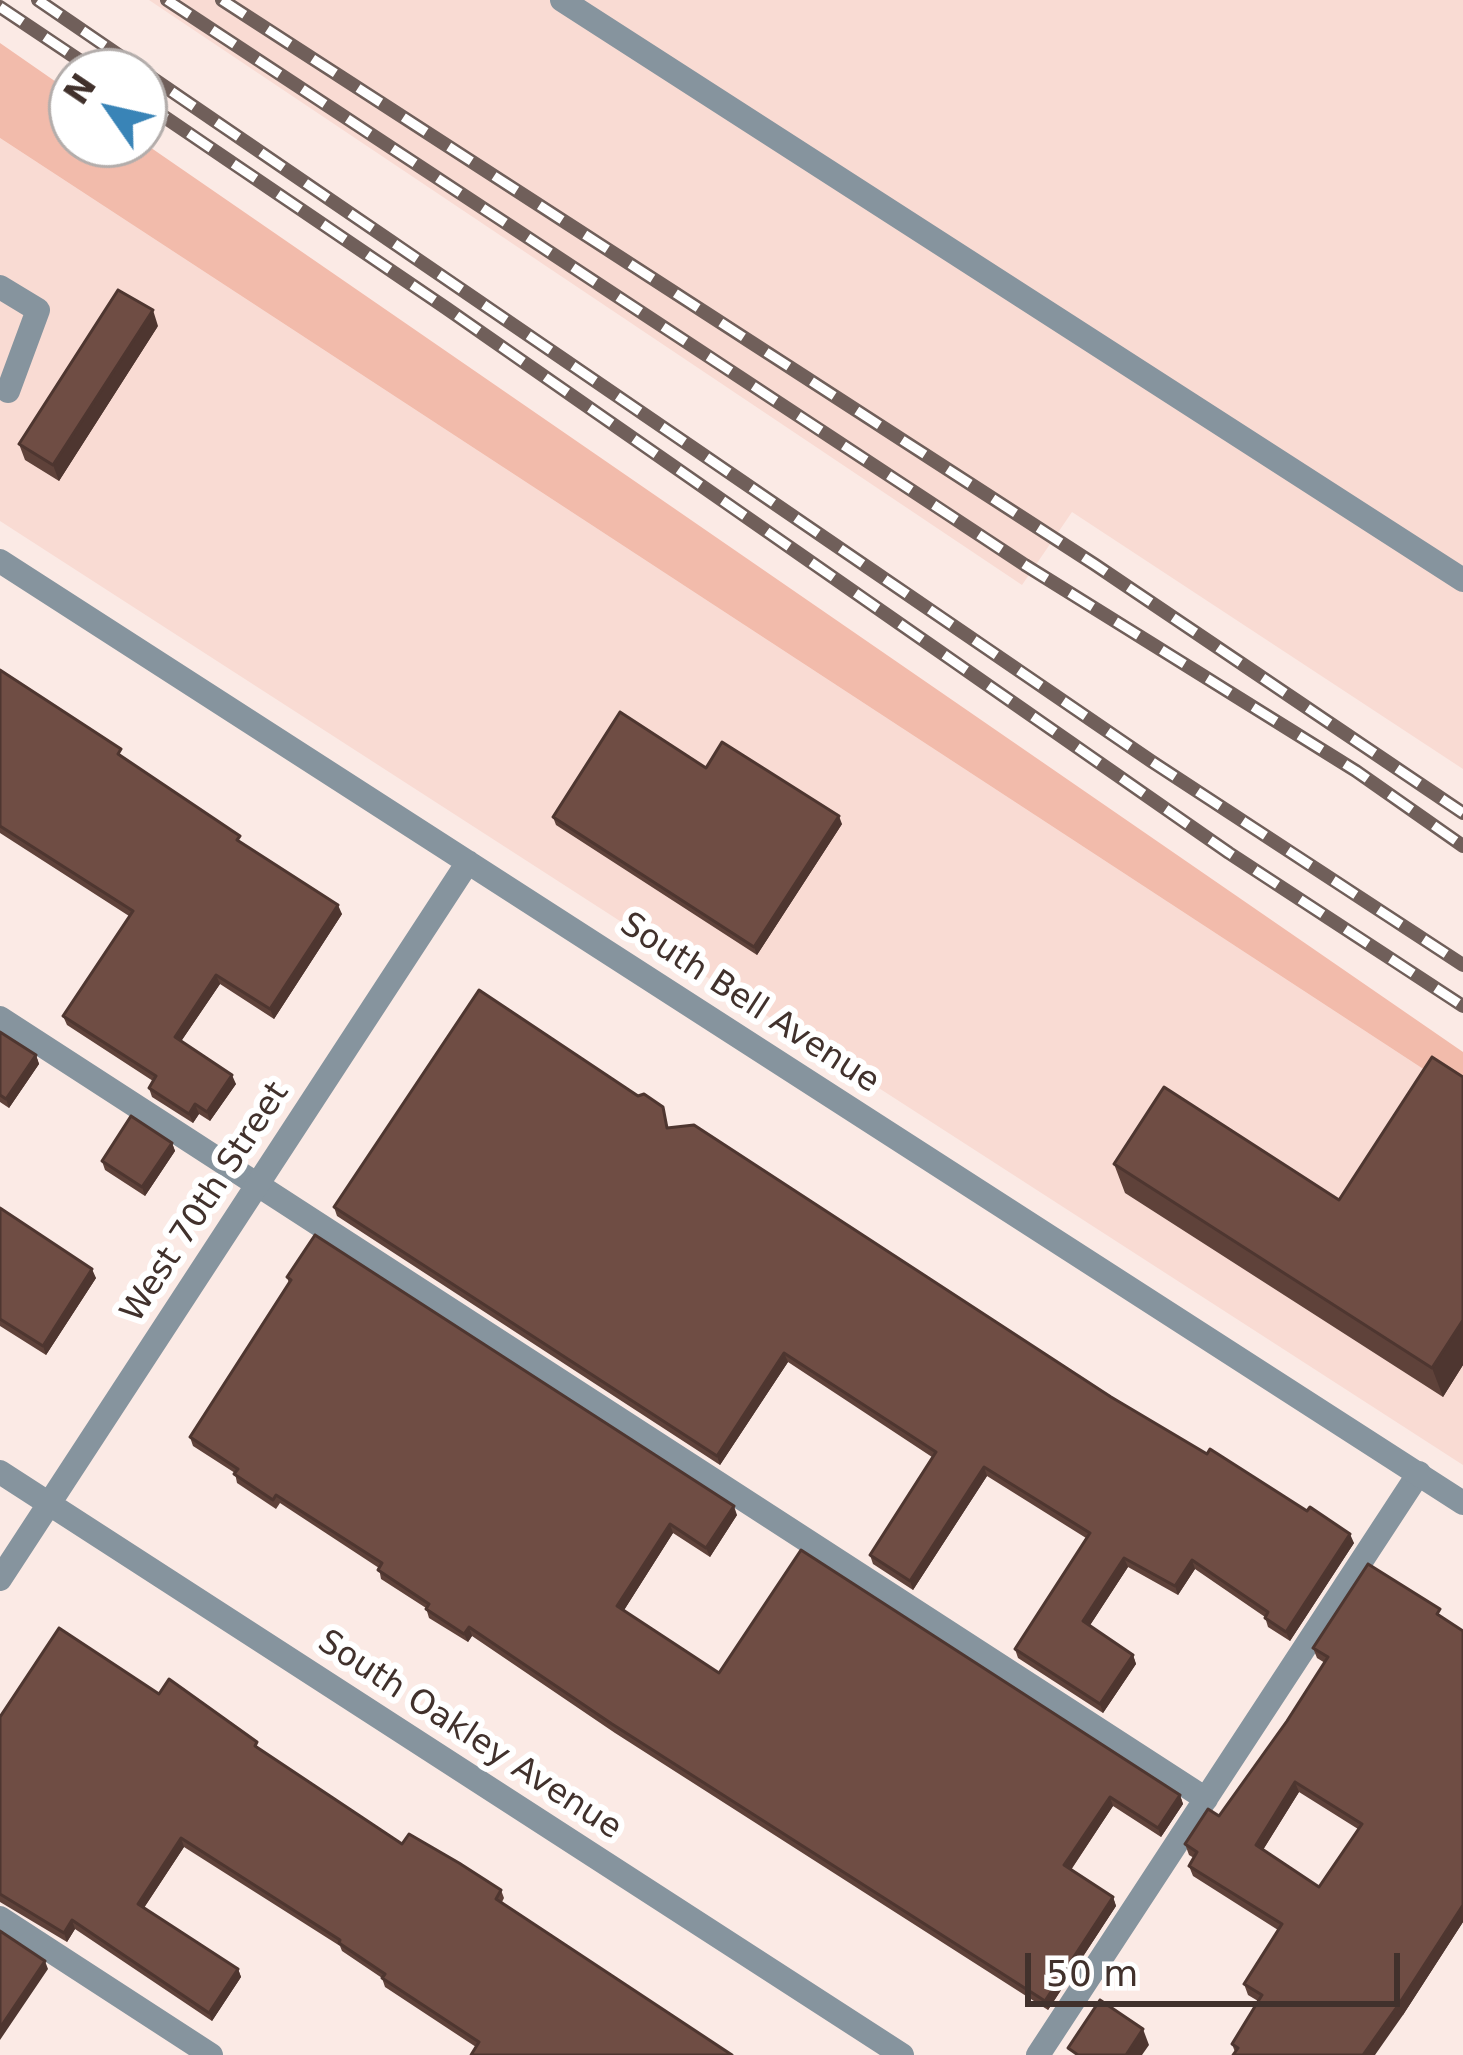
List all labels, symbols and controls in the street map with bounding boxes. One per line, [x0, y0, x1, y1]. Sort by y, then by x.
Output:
north arrow [48, 48, 168, 168]
text: N [56, 67, 104, 112]
street label: South Bell Avenue [612, 905, 886, 1103]
street label: West 70th Street [114, 1076, 298, 1330]
street label: South Oakley Avenue [310, 1623, 628, 1849]
scale bar [1031, 1929, 1406, 2003]
text: 50 m [1046, 1953, 1138, 1994]

